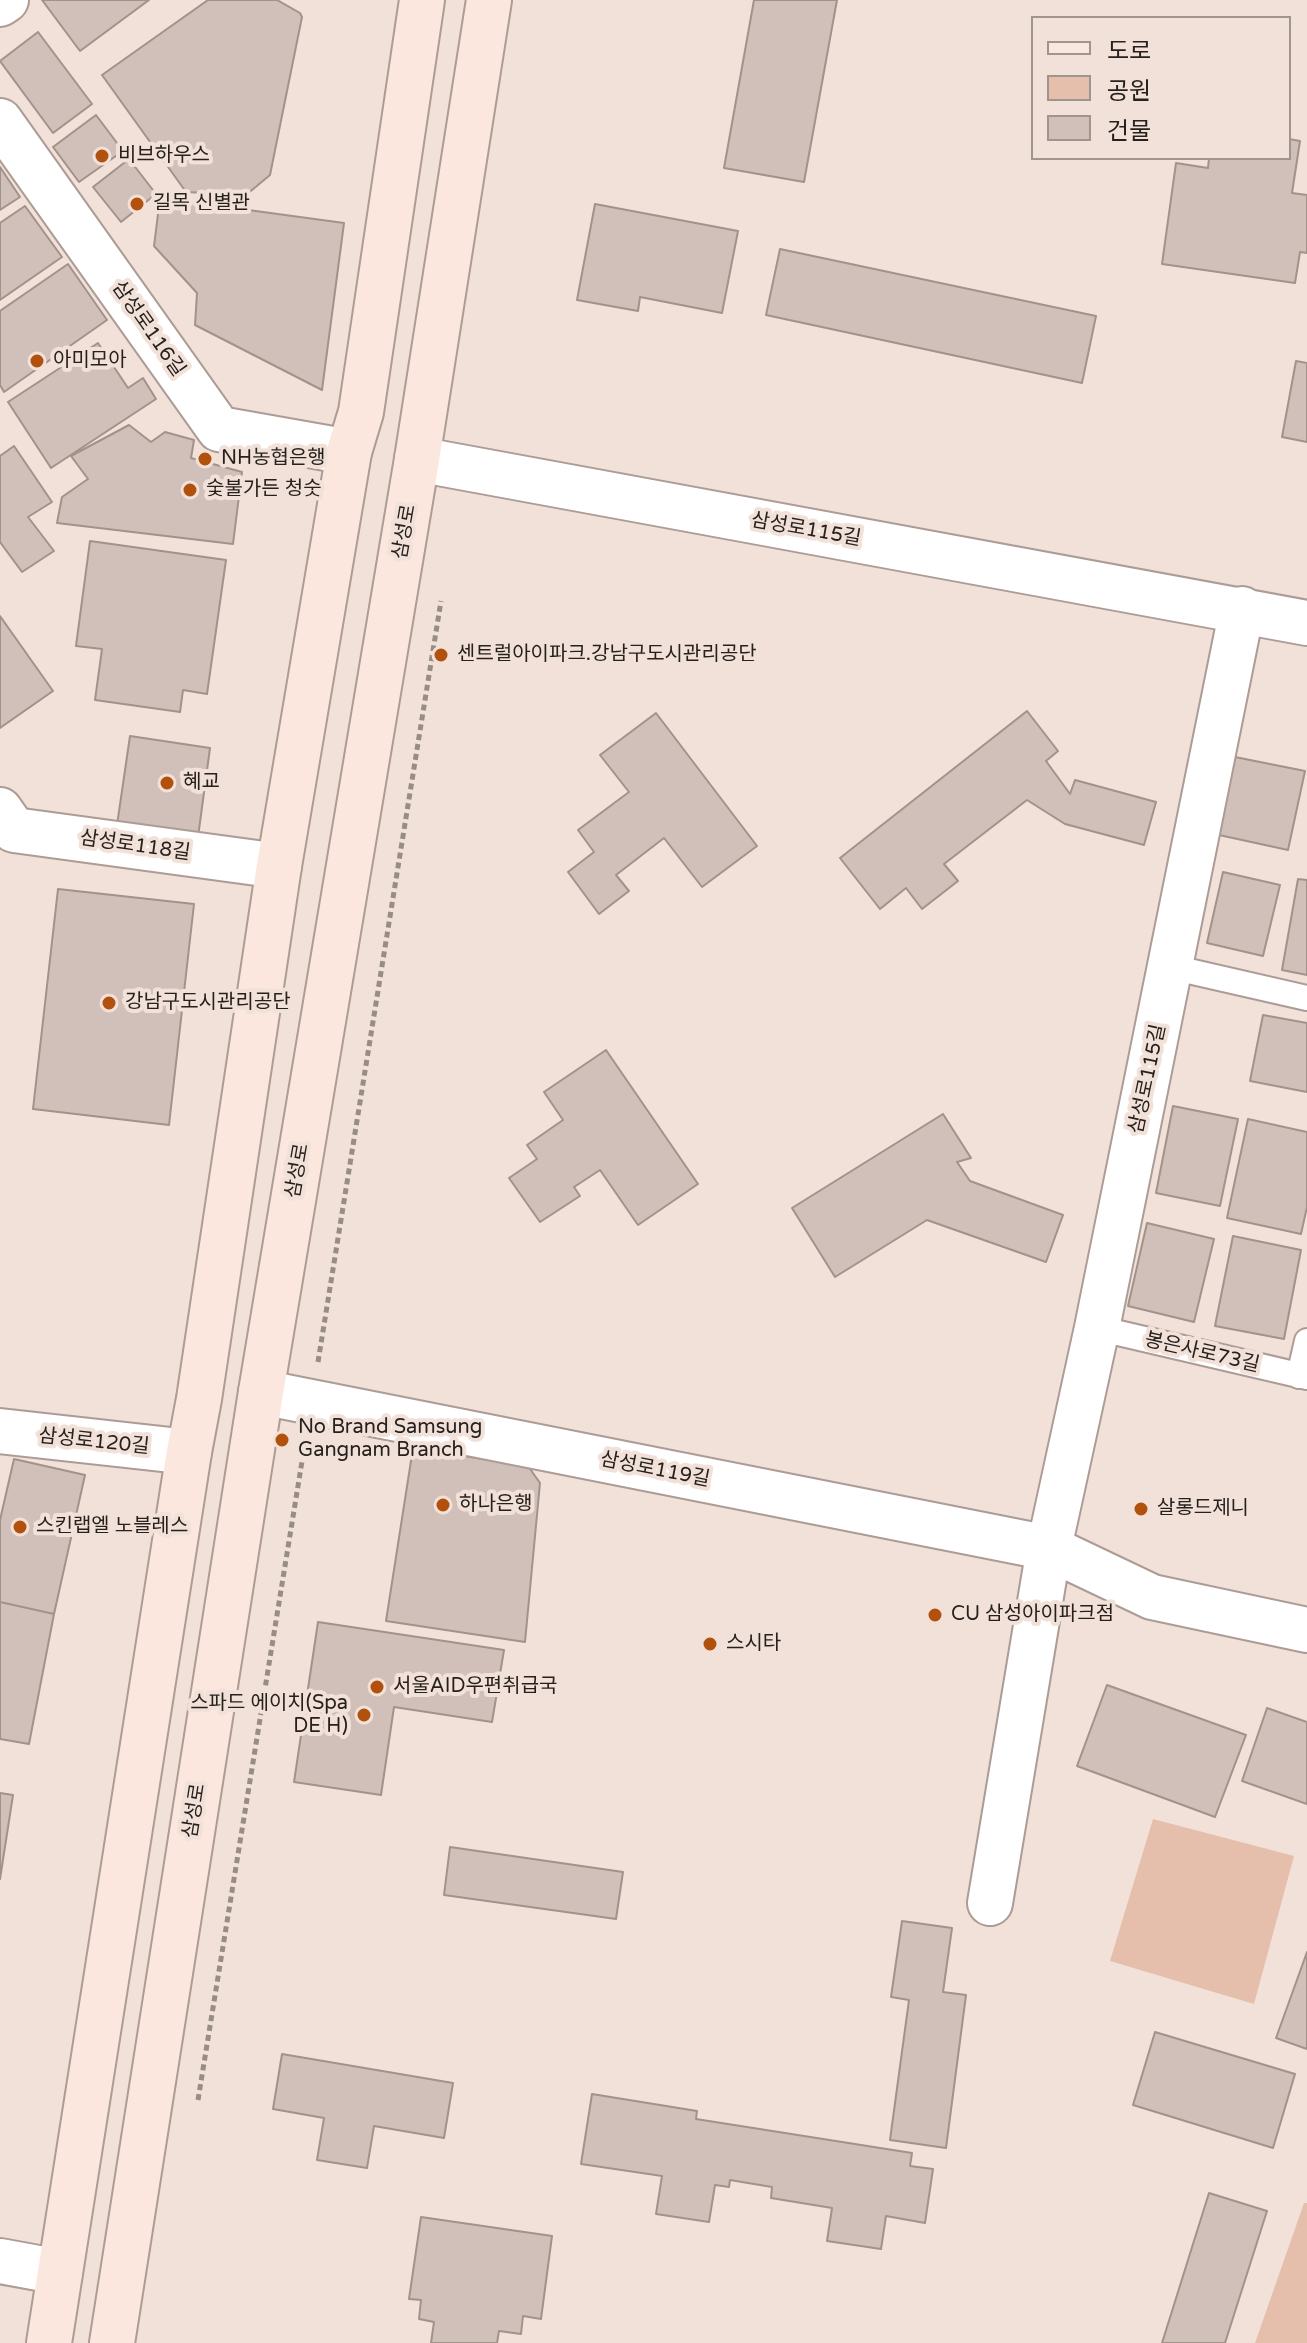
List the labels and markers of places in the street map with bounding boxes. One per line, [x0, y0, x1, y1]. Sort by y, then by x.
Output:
place label: 비브하우스 [118, 144, 210, 168]
marker: 비브하우스 [93, 147, 111, 165]
place label: 길목 신별관 [153, 192, 250, 216]
marker: 길목 신별관 [128, 195, 146, 213]
place label: 아미모아 [53, 349, 127, 373]
marker: 아미모아 [28, 352, 46, 370]
place label: NH농협은행 [221, 447, 326, 471]
marker: NH농협은행 [196, 450, 214, 468]
place label: 숯불가든 청숫 [206, 478, 322, 502]
marker: 숯불가든 청숫 [181, 481, 199, 499]
place label: 센트럴아이파크.강남구도시관리공단 [457, 643, 757, 667]
marker: 센트럴아이파크.강남구도시관리공단 [432, 646, 450, 664]
place label: 혜교 [183, 771, 220, 795]
marker: 혜교 [158, 774, 176, 792]
place label: 강남구도시관리공단 [125, 991, 291, 1015]
marker: 강남구도시관리공단 [100, 994, 118, 1012]
place label: No Brand Samsung Gangnam Branch [298, 1416, 482, 1463]
marker: No Brand Samsung Gangnam Branch [273, 1431, 291, 1449]
place label: 하나은행 [459, 1493, 533, 1517]
marker: 하나은행 [434, 1496, 452, 1514]
place label: 살롱드제니 [1157, 1497, 1249, 1521]
marker: 살롱드제니 [1132, 1500, 1150, 1518]
place label: 스킨랩엘 노블레스 [36, 1515, 188, 1539]
marker: 스킨랩엘 노블레스 [11, 1518, 29, 1536]
place label: CU 삼성아이파크점 [951, 1603, 1114, 1627]
marker: CU 삼성아이파크점 [926, 1606, 944, 1624]
place label: 스시타 [726, 1632, 781, 1656]
marker: 스시타 [701, 1635, 719, 1653]
place label: 서울AID우편취급국 [393, 1675, 557, 1699]
marker: 서울AID우편취급국 [368, 1678, 386, 1696]
place label: 스파드 에이치(Spa DE H) [190, 1692, 348, 1739]
marker: 스파드 에이치(Spa DE H) [355, 1706, 373, 1724]

